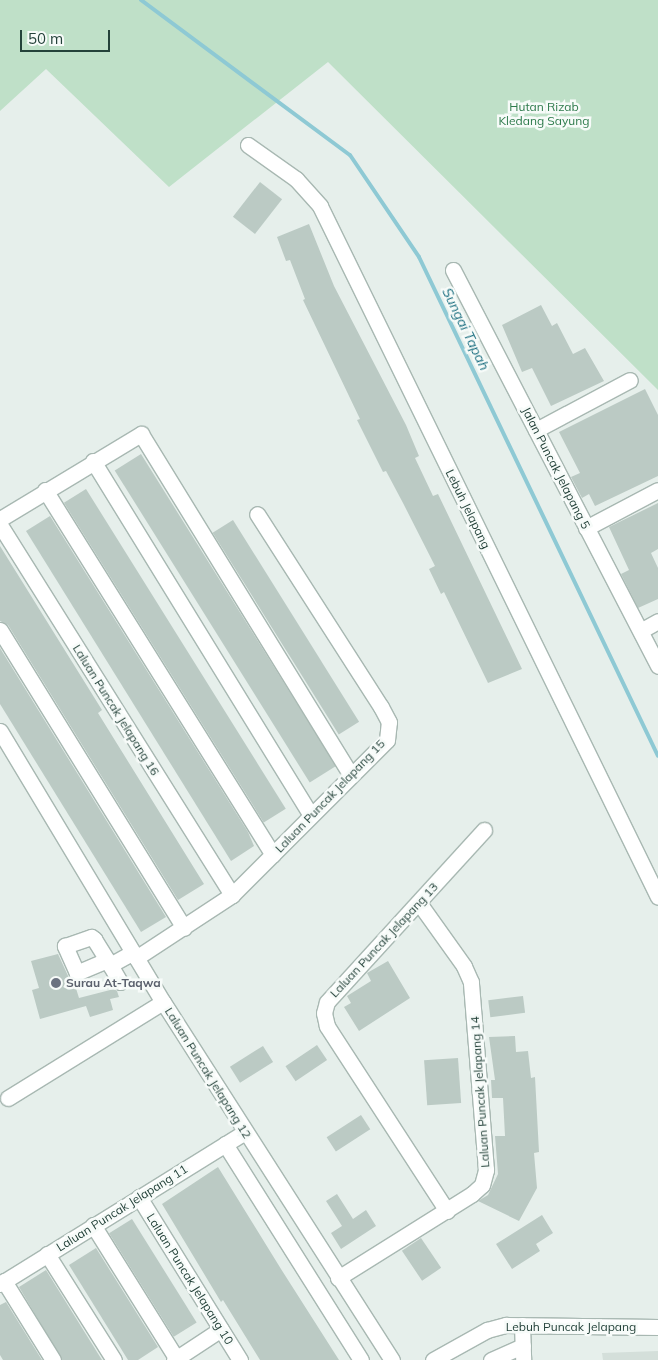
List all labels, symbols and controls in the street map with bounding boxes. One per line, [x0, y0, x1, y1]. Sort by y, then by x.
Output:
scale bar [22, 20, 112, 52]
text: 50 m [28, 29, 63, 48]
park label: Hutan Rizab Kledang Sayung [499, 100, 589, 128]
water label: Sungai Tapah [439, 285, 493, 373]
street label: Jalan Puncak Jelapang 5 [519, 405, 593, 531]
street label: Lebuh Jelapang [443, 467, 493, 551]
street label: Laluan Puncak Jelapang 16 [70, 642, 162, 778]
street label: Laluan Puncak Jelapang 15 [272, 736, 388, 856]
street label: Laluan Puncak Jelapang 13 [327, 880, 441, 1000]
place label: Surau At-Taqwa [66, 976, 161, 990]
marker: Surau At-Taqwa [50, 977, 62, 989]
street label: Laluan Puncak Jelapang 12 [162, 1005, 254, 1141]
street label: Laluan Puncak Jelapang 14 [468, 1016, 492, 1168]
street label: Laluan Puncak Jelapang 11 [54, 1162, 190, 1254]
street label: Laluan Puncak Jelapang 10 [144, 1211, 236, 1347]
street label: Lebuh Puncak Jelapang [506, 1320, 636, 1334]

